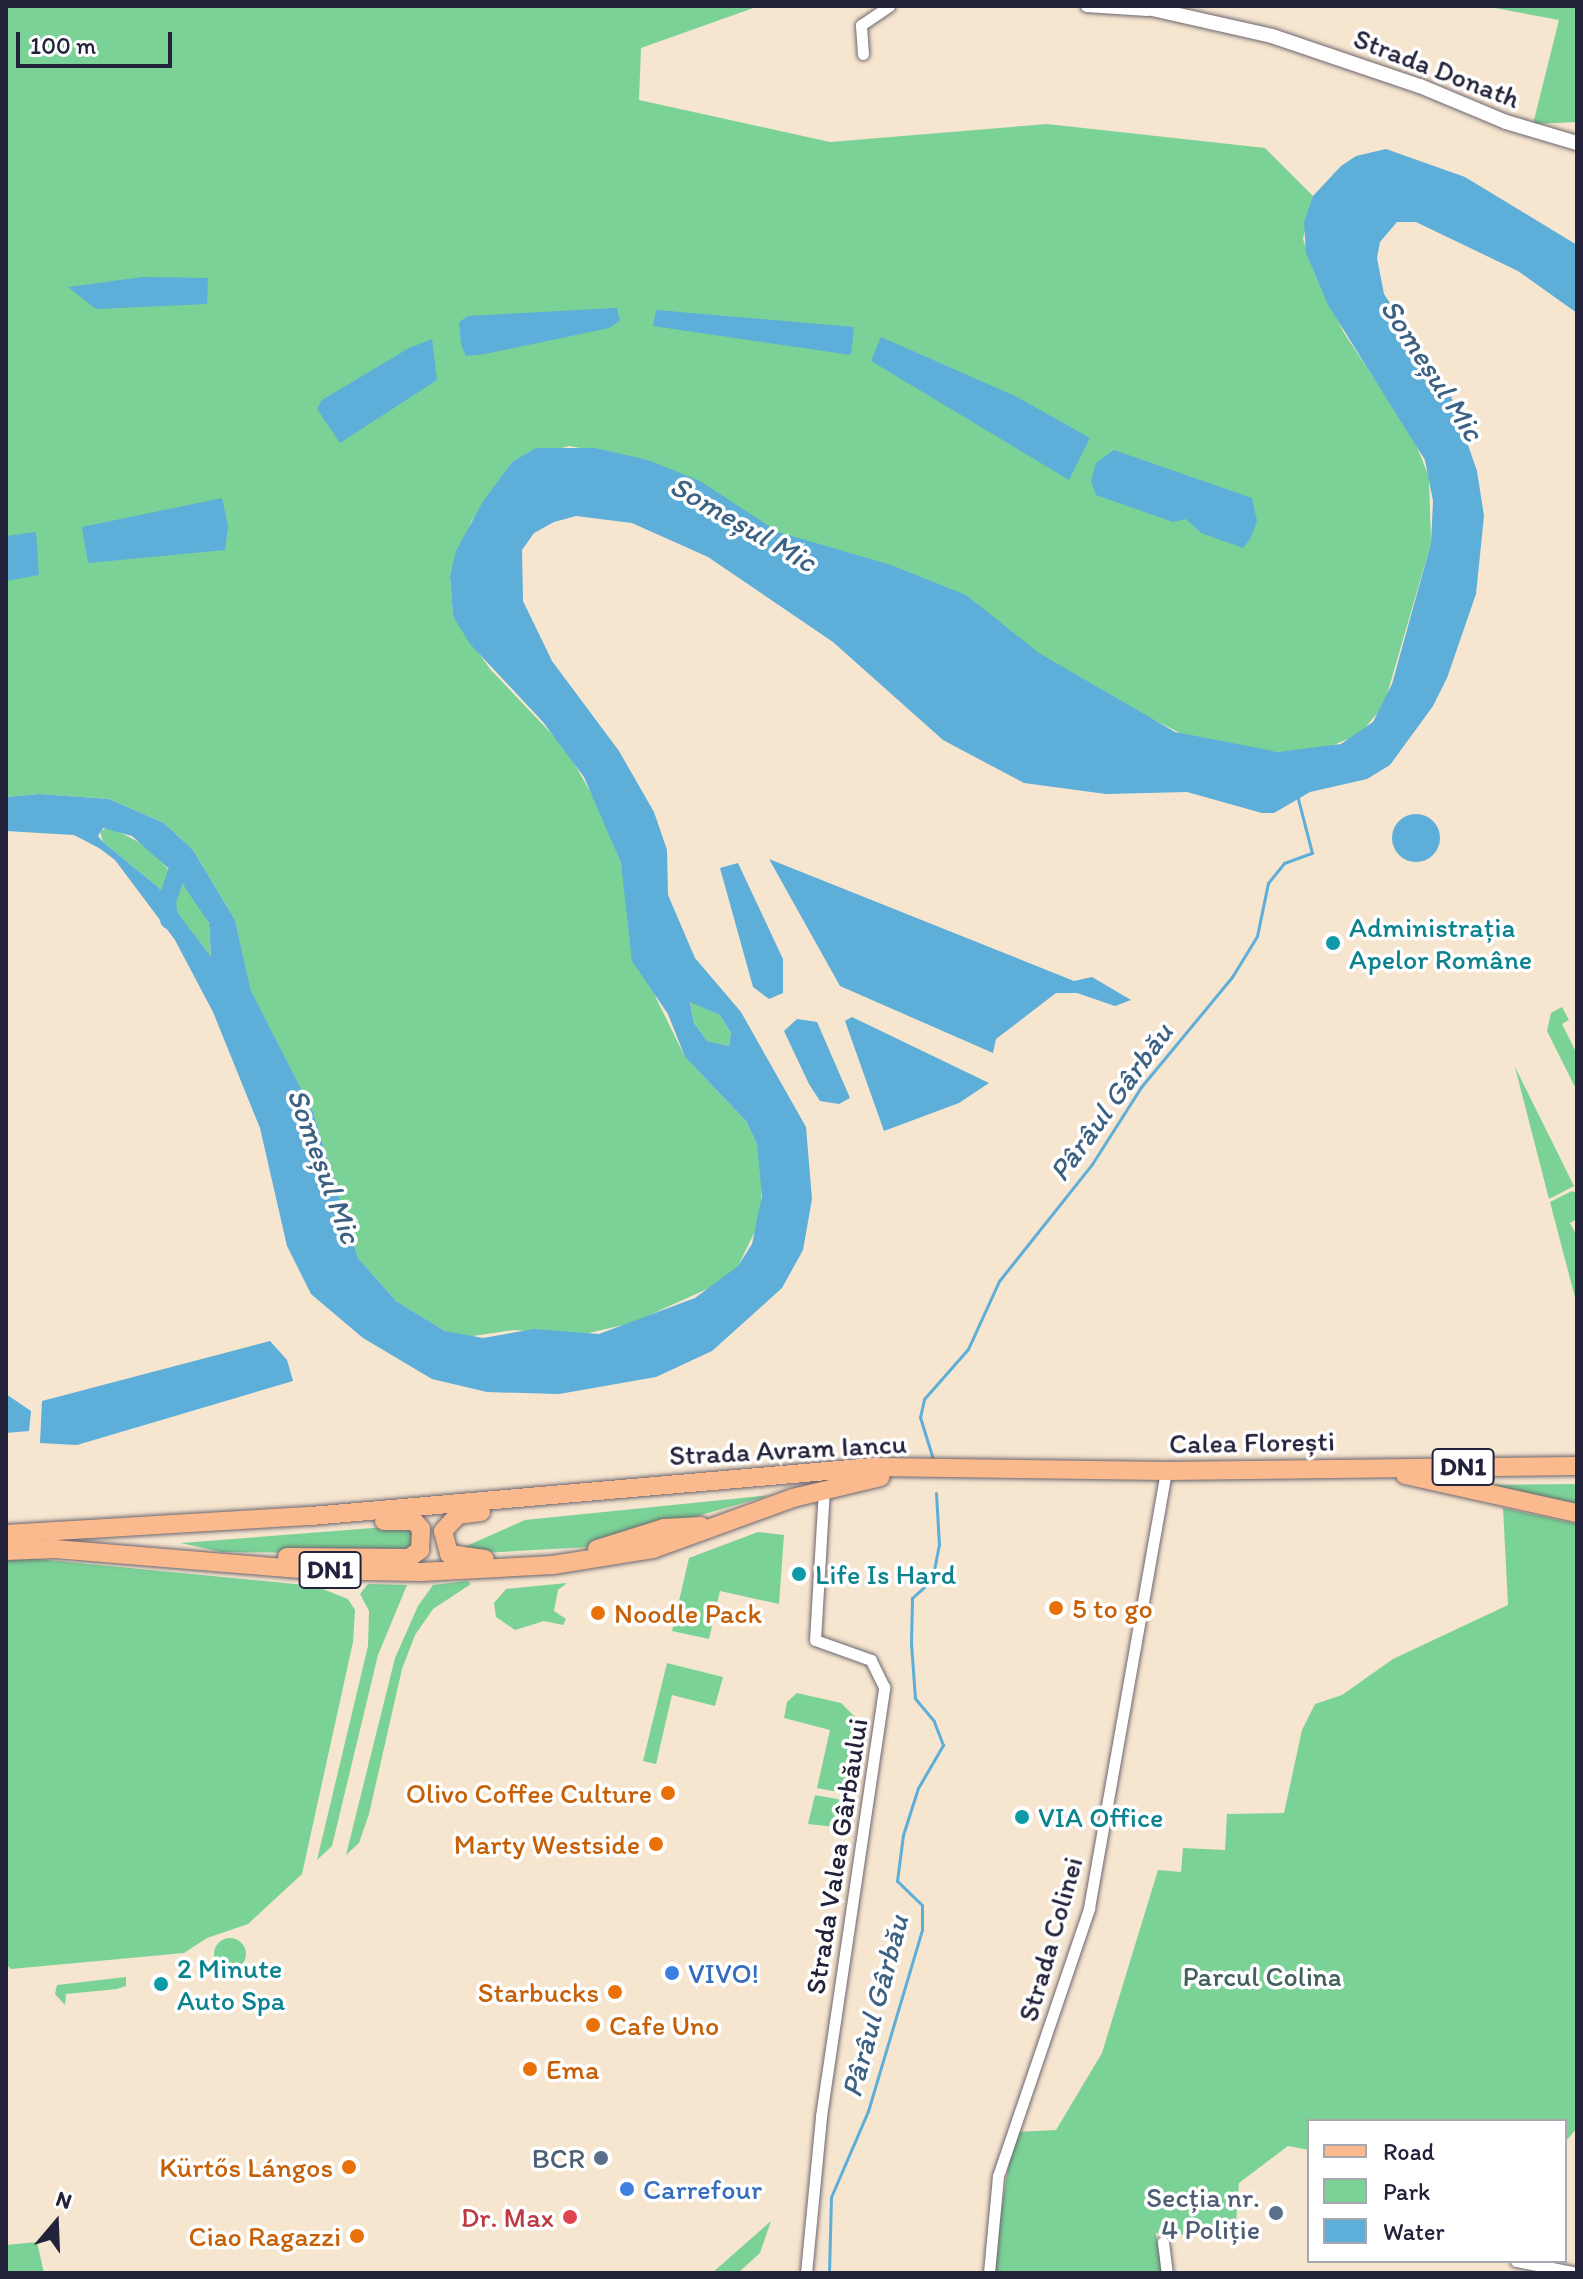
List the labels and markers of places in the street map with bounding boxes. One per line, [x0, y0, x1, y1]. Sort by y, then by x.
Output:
place label: Administrația Apelor Române [1349, 910, 1532, 976]
marker: Administrația Apelor Române [1324, 934, 1342, 952]
place label: Life Is Hard [815, 1557, 956, 1591]
marker: Life Is Hard [790, 1565, 808, 1583]
place label: 5 to go [1072, 1591, 1153, 1625]
place label: Noodle Pack [614, 1596, 762, 1630]
marker: 5 to go [1047, 1599, 1065, 1617]
marker: Noodle Pack [589, 1604, 607, 1622]
place label: Olivo Coffee Culture [406, 1776, 652, 1810]
marker: Olivo Coffee Culture [659, 1784, 677, 1802]
place label: VIA Office [1038, 1800, 1163, 1834]
marker: VIA Office [1013, 1808, 1031, 1826]
place label: Marty Westside [454, 1827, 640, 1861]
marker: Marty Westside [647, 1835, 665, 1853]
place label: 2 Minute Auto Spa [177, 1951, 286, 2017]
place label: VIVO! [688, 1956, 759, 1990]
marker: VIVO! [663, 1964, 681, 1982]
marker: 2 Minute Auto Spa [152, 1975, 170, 1993]
place label: Starbucks [478, 1975, 599, 2009]
marker: Starbucks [606, 1983, 624, 2001]
place label: Cafe Uno [609, 2008, 720, 2042]
marker: Cafe Uno [584, 2016, 602, 2034]
place label: Ema [546, 2052, 600, 2086]
marker: Ema [521, 2060, 539, 2078]
place label: BCR [532, 2141, 585, 2175]
marker: BCR [592, 2149, 610, 2167]
place label: Kürtős Lángos [159, 2150, 333, 2184]
marker: Kürtős Lángos [340, 2158, 358, 2176]
place label: Carrefour [643, 2172, 762, 2206]
marker: Carrefour [618, 2180, 636, 2198]
place label: Secția nr. 4 Poliție [1146, 2180, 1260, 2246]
place label: Dr. Max [461, 2200, 554, 2234]
marker: Secția nr. 4 Poliție [1267, 2204, 1285, 2222]
marker: Dr. Max [561, 2208, 579, 2226]
place label: Ciao Ragazzi [189, 2219, 341, 2253]
marker: Ciao Ragazzi [348, 2227, 366, 2245]

